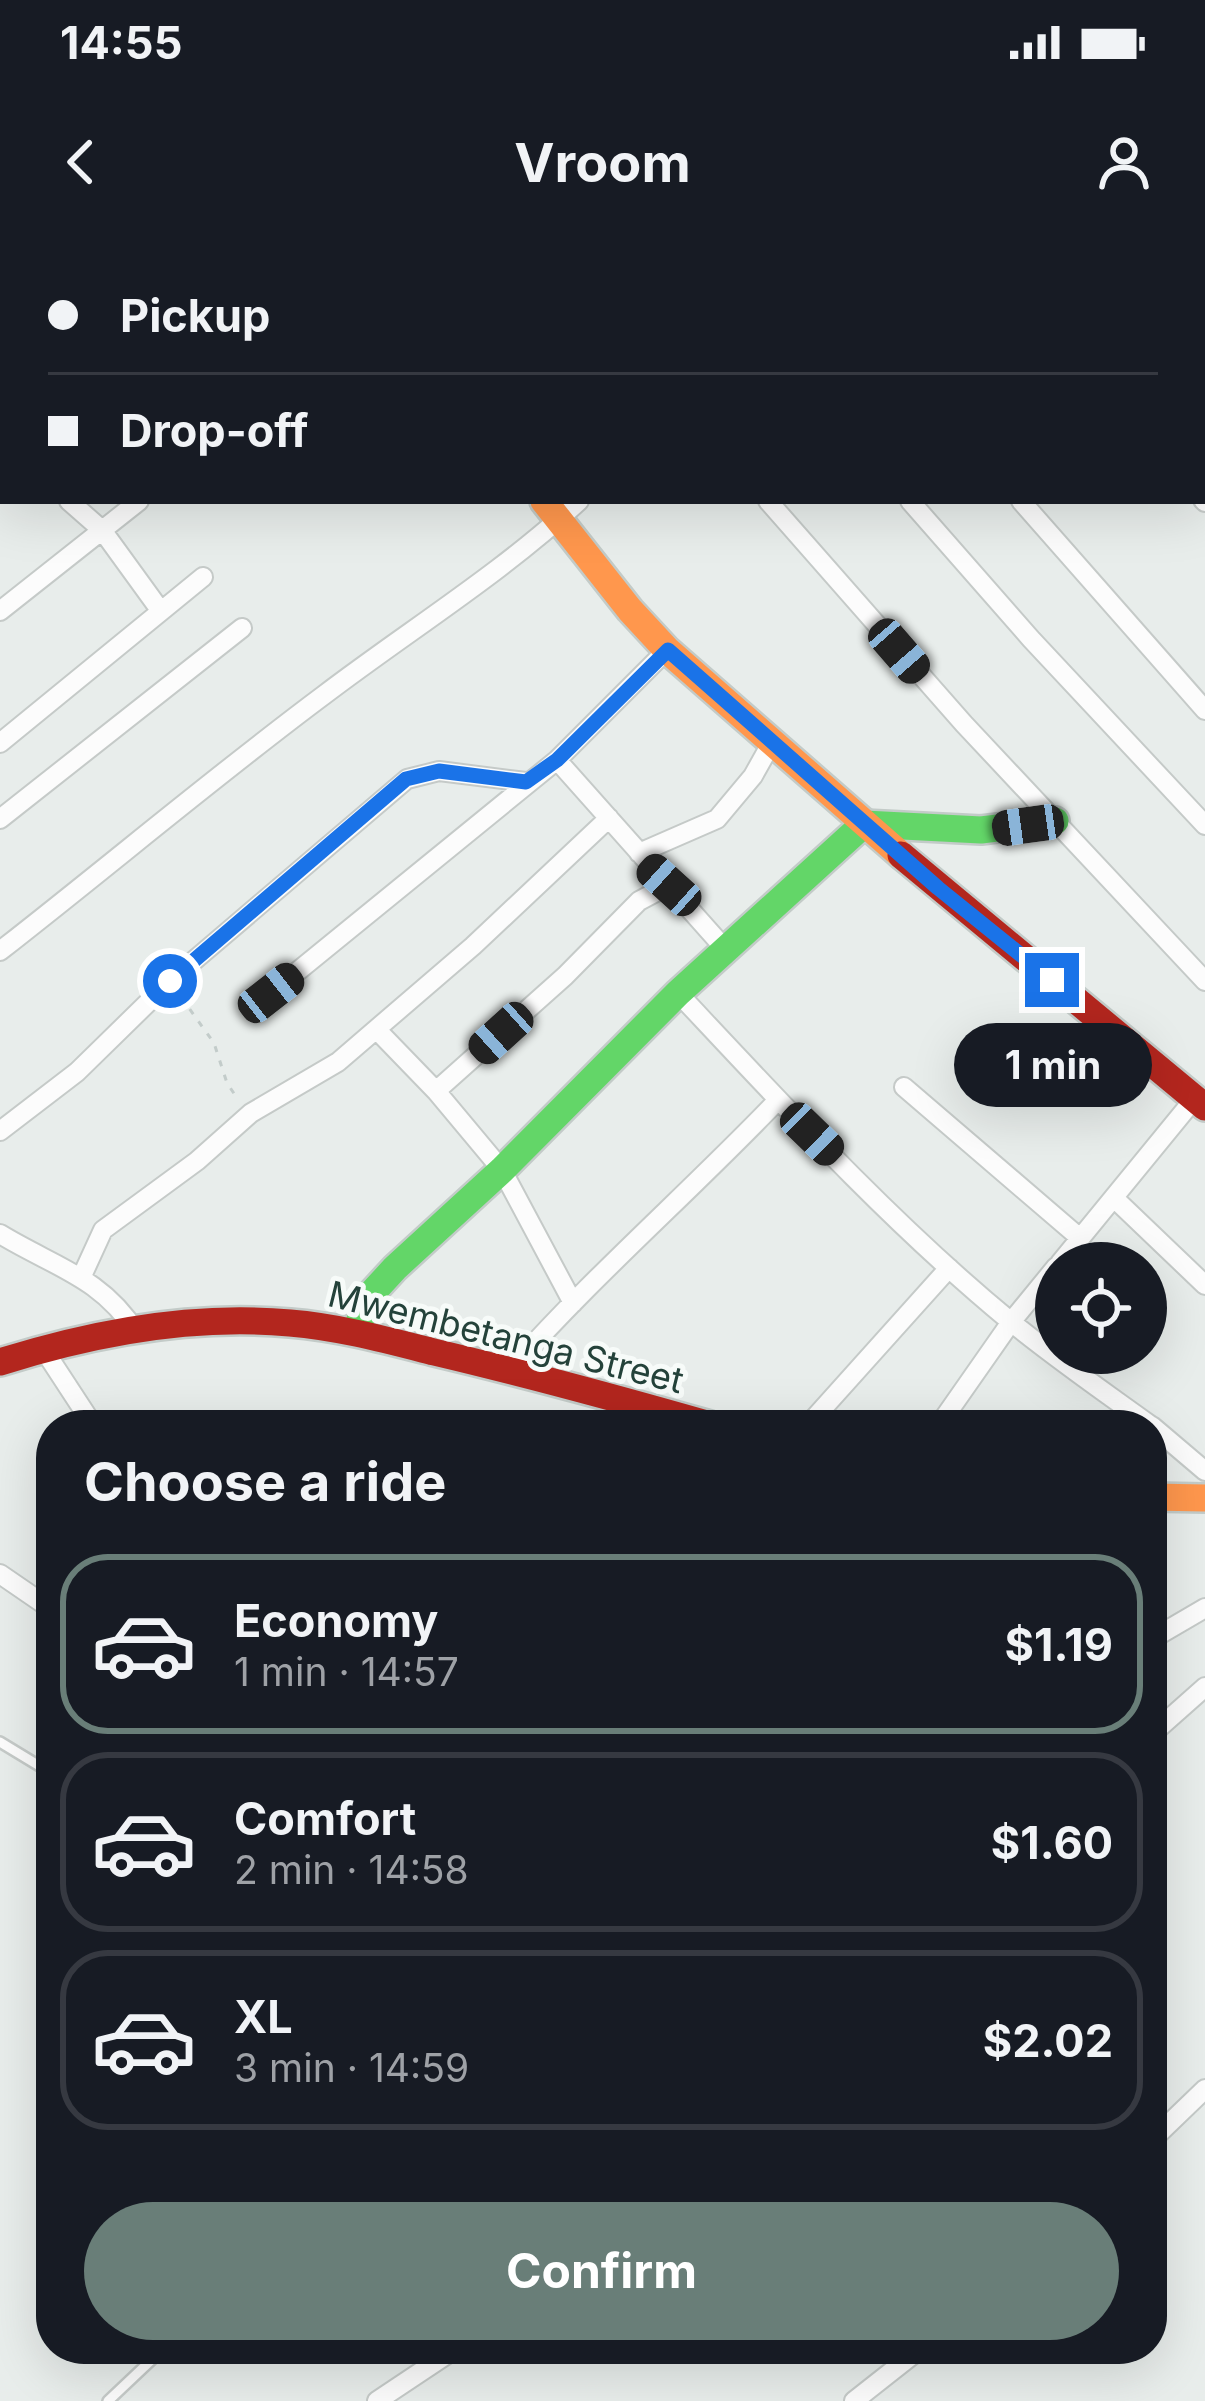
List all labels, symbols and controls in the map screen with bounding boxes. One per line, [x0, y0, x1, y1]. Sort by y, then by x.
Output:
text: 14:55 [60, 15, 182, 70]
icon: back [48, 129, 114, 195]
icon: person [1091, 129, 1157, 195]
text: Vroom [514, 130, 691, 195]
text: Pickup [120, 288, 270, 343]
text: Drop-off [120, 403, 308, 458]
car [862, 612, 936, 690]
car [990, 802, 1066, 848]
car [630, 848, 708, 922]
route end [1025, 953, 1079, 1007]
route start [143, 954, 197, 1008]
car [232, 957, 310, 1029]
car [462, 996, 540, 1070]
callout: 1 min [953, 1022, 1151, 1106]
text: 1 min [1005, 1041, 1101, 1088]
car [774, 1096, 850, 1172]
map controls [1035, 1242, 1167, 1374]
button: locate [1035, 1242, 1167, 1374]
street label: Mwembetanga Street [324, 1272, 688, 1402]
text: Choose a ride [84, 1449, 446, 1514]
icon: car [90, 1590, 198, 1698]
text: Economy [234, 1593, 438, 1648]
text: $1.19 [1005, 1617, 1113, 1672]
text: 1 min · 14:57 [234, 1648, 459, 1695]
icon: car [90, 1788, 198, 1896]
text: Comfort [234, 1791, 416, 1846]
text: $1.60 [991, 1815, 1113, 1870]
text: 2 min · 14:58 [234, 1846, 469, 1893]
icon: car [90, 1986, 198, 2094]
text: XL [234, 1989, 293, 2044]
text: $2.02 [983, 2013, 1113, 2068]
text: 3 min · 14:59 [234, 2044, 469, 2091]
button: Confirm [84, 2202, 1119, 2340]

